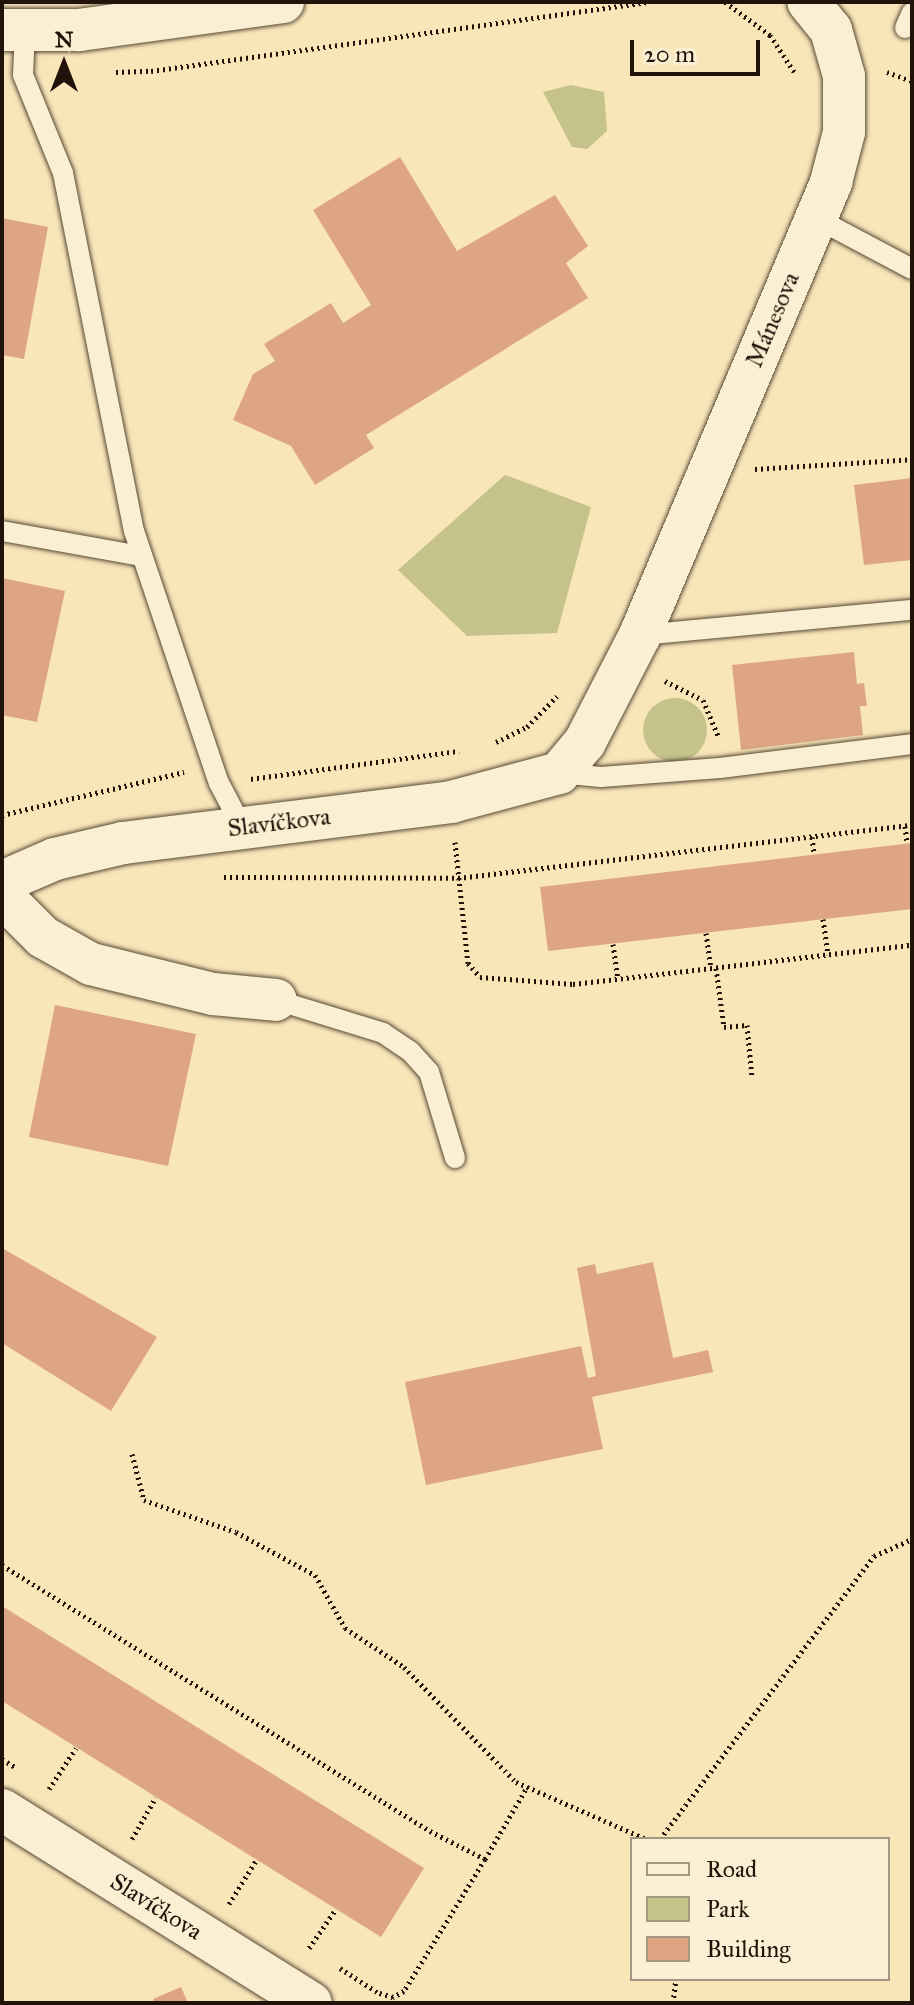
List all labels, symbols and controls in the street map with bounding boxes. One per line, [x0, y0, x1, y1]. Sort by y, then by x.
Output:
north arrow [24, 24, 104, 104]
scale bar [634, 24, 764, 74]
text: N [55, 26, 73, 53]
text: 20 m [644, 39, 695, 69]
street label: Mánesova [740, 268, 806, 372]
street label: Slavíčkova [226, 802, 332, 844]
legend [630, 1837, 890, 1981]
text: Road [706, 1854, 757, 1884]
street label: Slavíčkova [105, 1867, 207, 1947]
text: Park [706, 1894, 749, 1924]
text: Building [706, 1934, 791, 1964]

